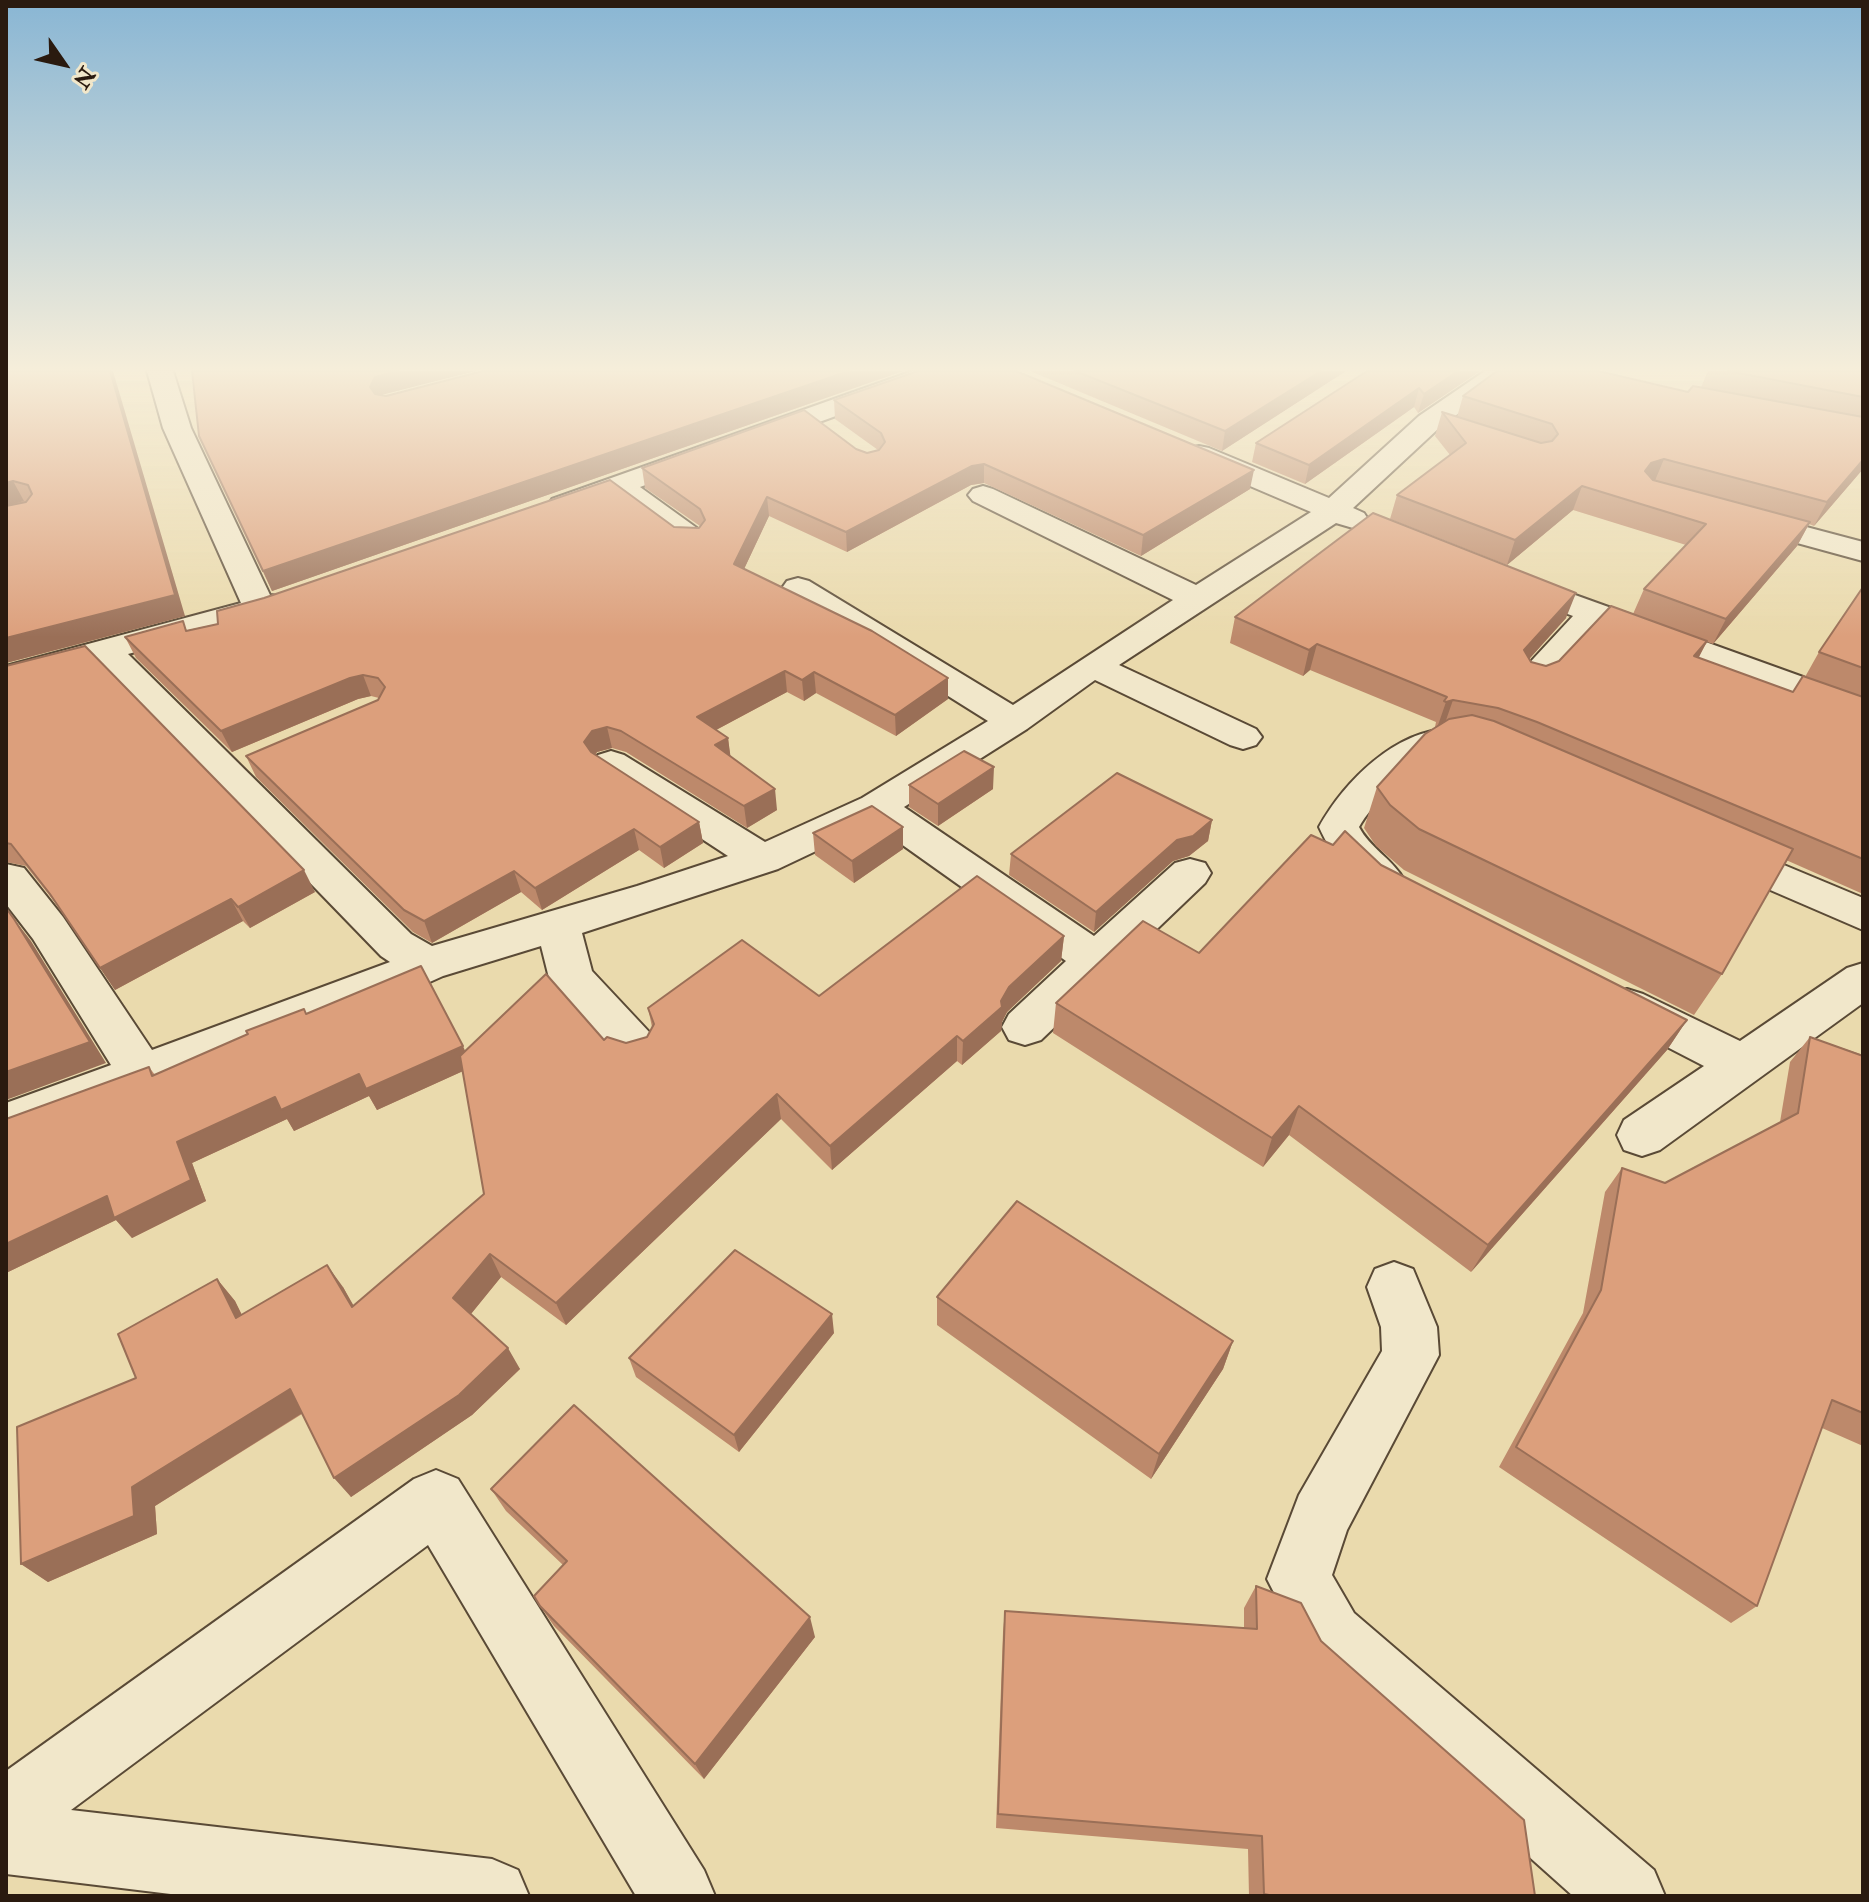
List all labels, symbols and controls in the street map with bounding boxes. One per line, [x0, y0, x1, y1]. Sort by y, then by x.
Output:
north arrow [24, 24, 104, 104]
text: N [67, 61, 101, 93]

